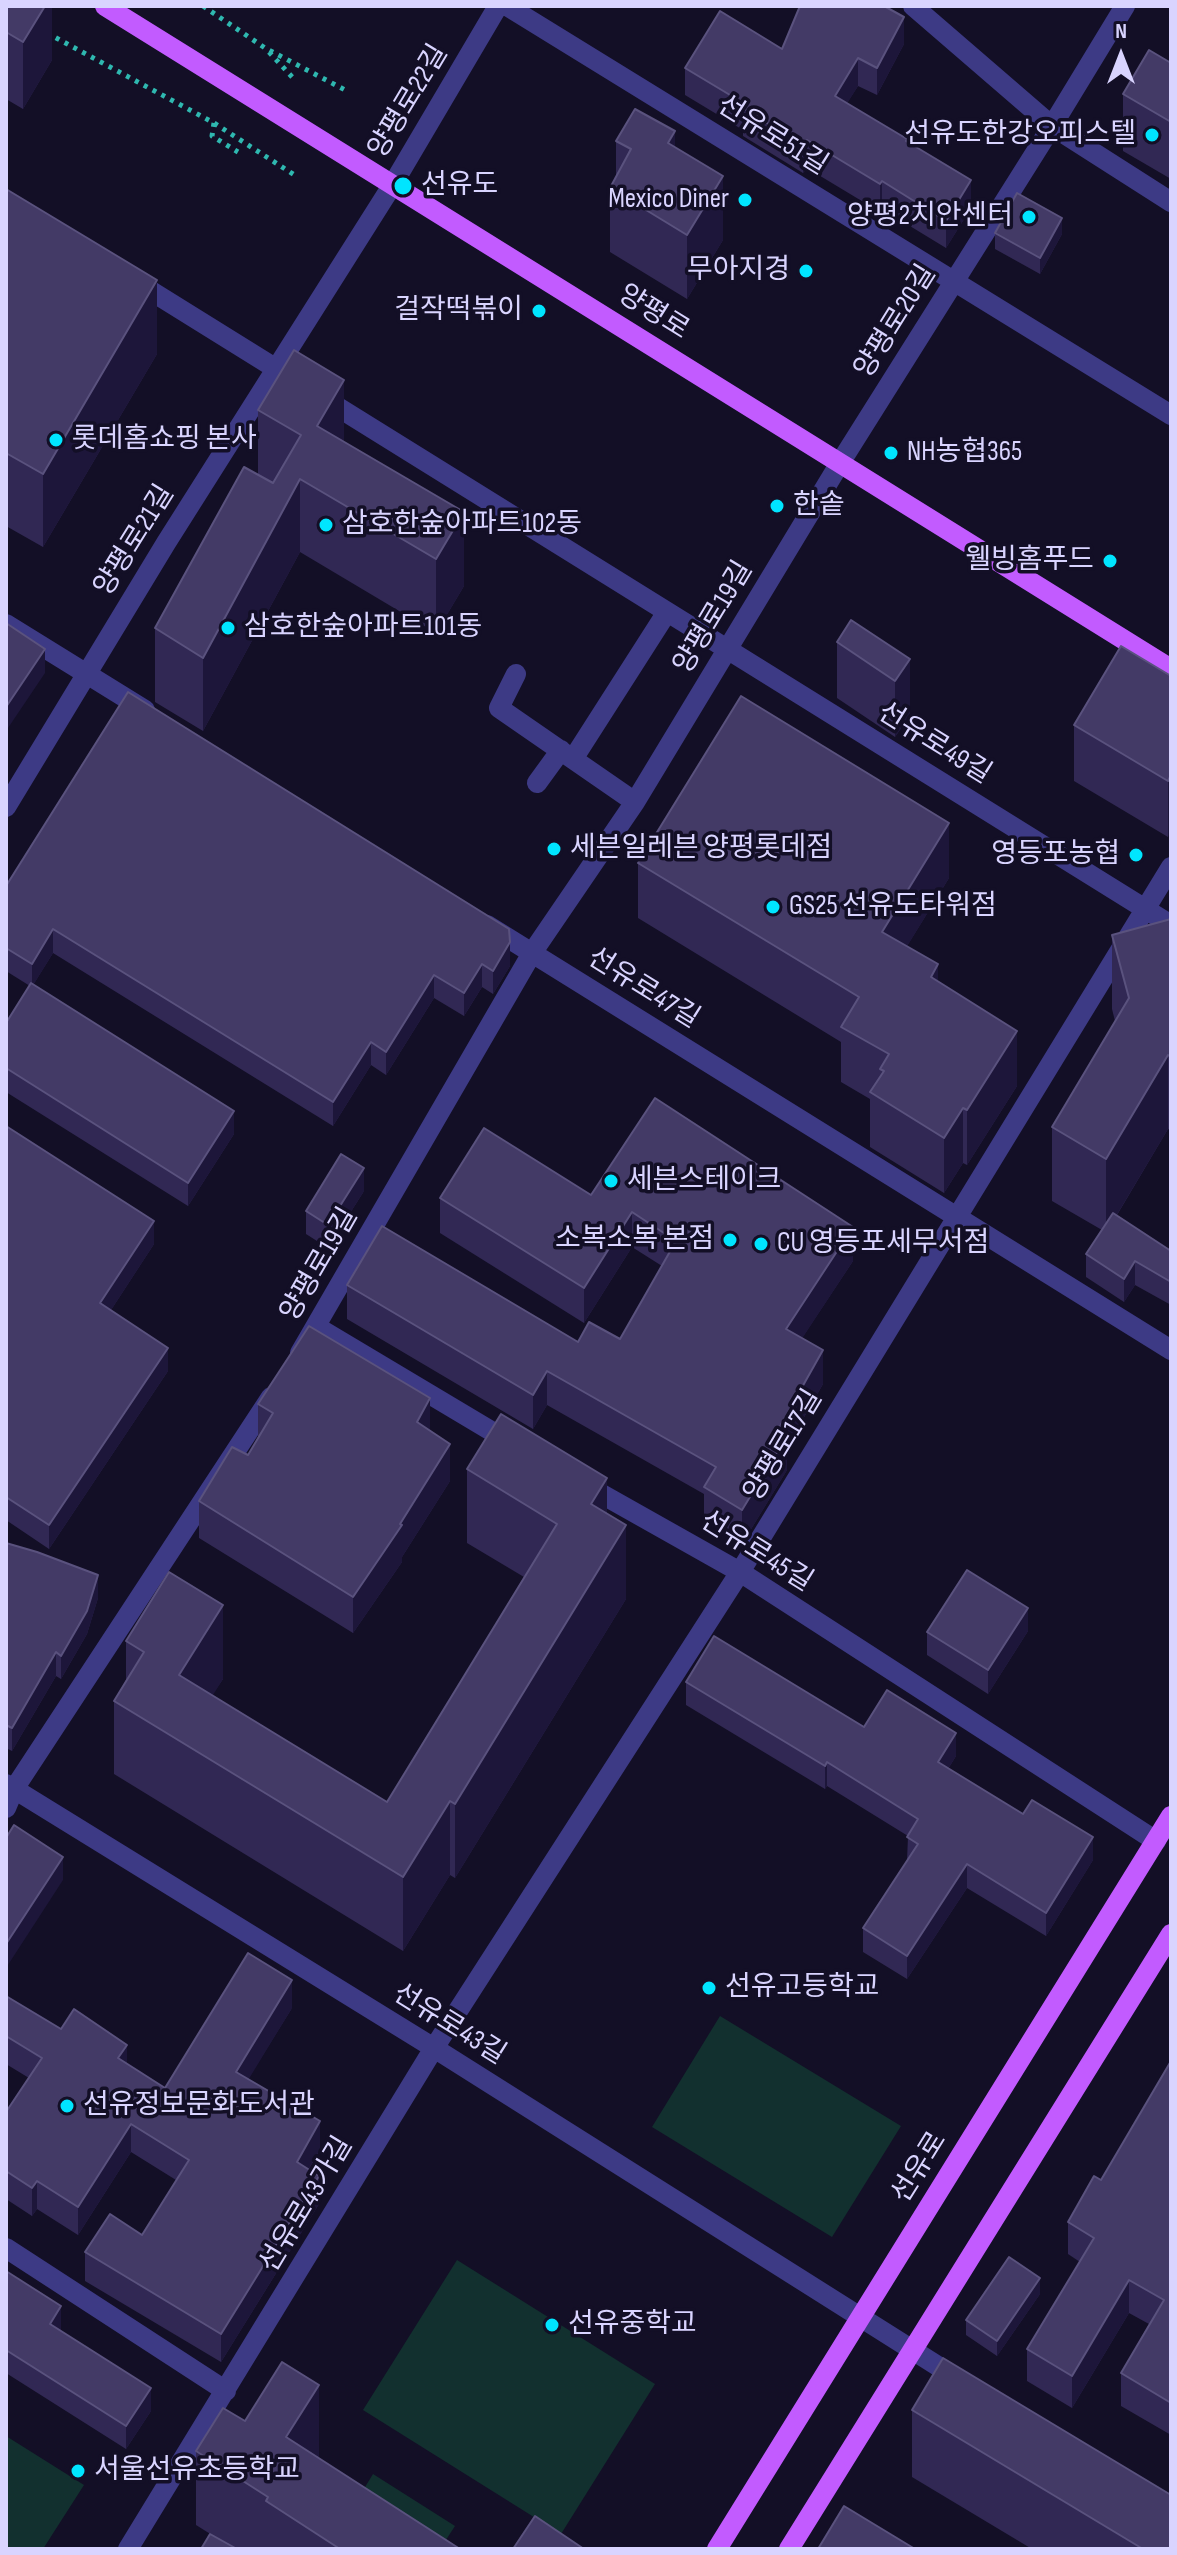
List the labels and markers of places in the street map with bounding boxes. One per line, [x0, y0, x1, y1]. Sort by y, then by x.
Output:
place label: 선유도한강오피스텔 [904, 118, 1136, 152]
marker: 선유도한강오피스텔 [1143, 126, 1161, 144]
place label: 선유도 [421, 169, 498, 203]
marker: 선유도 [392, 175, 414, 197]
place label: Mexico Diner [608, 183, 729, 217]
marker: Mexico Diner [736, 191, 754, 209]
place label: 양평2치안센터 [847, 200, 1013, 234]
marker: 양평2치안센터 [1020, 208, 1038, 226]
place label: 무아지경 [687, 254, 790, 288]
marker: 무아지경 [797, 262, 815, 280]
place label: 걸작떡볶이 [394, 294, 523, 328]
marker: 걸작떡볶이 [530, 302, 548, 320]
place label: 롯데홈쇼핑 본사 [72, 423, 257, 457]
marker: 롯데홈쇼핑 본사 [47, 431, 65, 449]
place label: NH농협365 [907, 436, 1022, 470]
marker: NH농협365 [882, 444, 900, 462]
place label: 한솥 [793, 489, 845, 523]
marker: 한솥 [768, 497, 786, 515]
place label: 삼호한숲아파트102동 [342, 508, 582, 542]
marker: 삼호한숲아파트102동 [317, 516, 335, 534]
place label: 웰빙홈푸드 [965, 544, 1094, 578]
marker: 웰빙홈푸드 [1101, 552, 1119, 570]
place label: 삼호한숲아파트101동 [244, 611, 482, 645]
marker: 삼호한숲아파트101동 [219, 619, 237, 637]
place label: 세븐일레븐 양평롯데점 [570, 832, 832, 866]
place label: 영등포농협 [991, 838, 1120, 872]
marker: 세븐일레븐 양평롯데점 [545, 840, 563, 858]
marker: 영등포농협 [1127, 846, 1145, 864]
place label: GS25 선유도타워점 [789, 890, 997, 924]
marker: GS25 선유도타워점 [764, 898, 782, 916]
place label: 세븐스테이크 [627, 1164, 782, 1198]
marker: 세븐스테이크 [602, 1172, 620, 1190]
place label: 소복소복 본점 [555, 1223, 714, 1257]
place label: CU 영등포세무서점 [777, 1227, 989, 1261]
marker: 소복소복 본점 [721, 1231, 739, 1249]
marker: CU 영등포세무서점 [752, 1235, 770, 1253]
place label: 선유고등학교 [725, 1971, 880, 2005]
marker: 선유고등학교 [700, 1979, 718, 1997]
place label: 선유정보문화도서관 [83, 2089, 315, 2123]
marker: 선유정보문화도서관 [58, 2097, 76, 2115]
place label: 선유중학교 [568, 2308, 697, 2342]
marker: 선유중학교 [543, 2316, 561, 2334]
place label: 서울선유초등학교 [94, 2454, 300, 2488]
marker: 서울선유초등학교 [69, 2462, 87, 2480]

